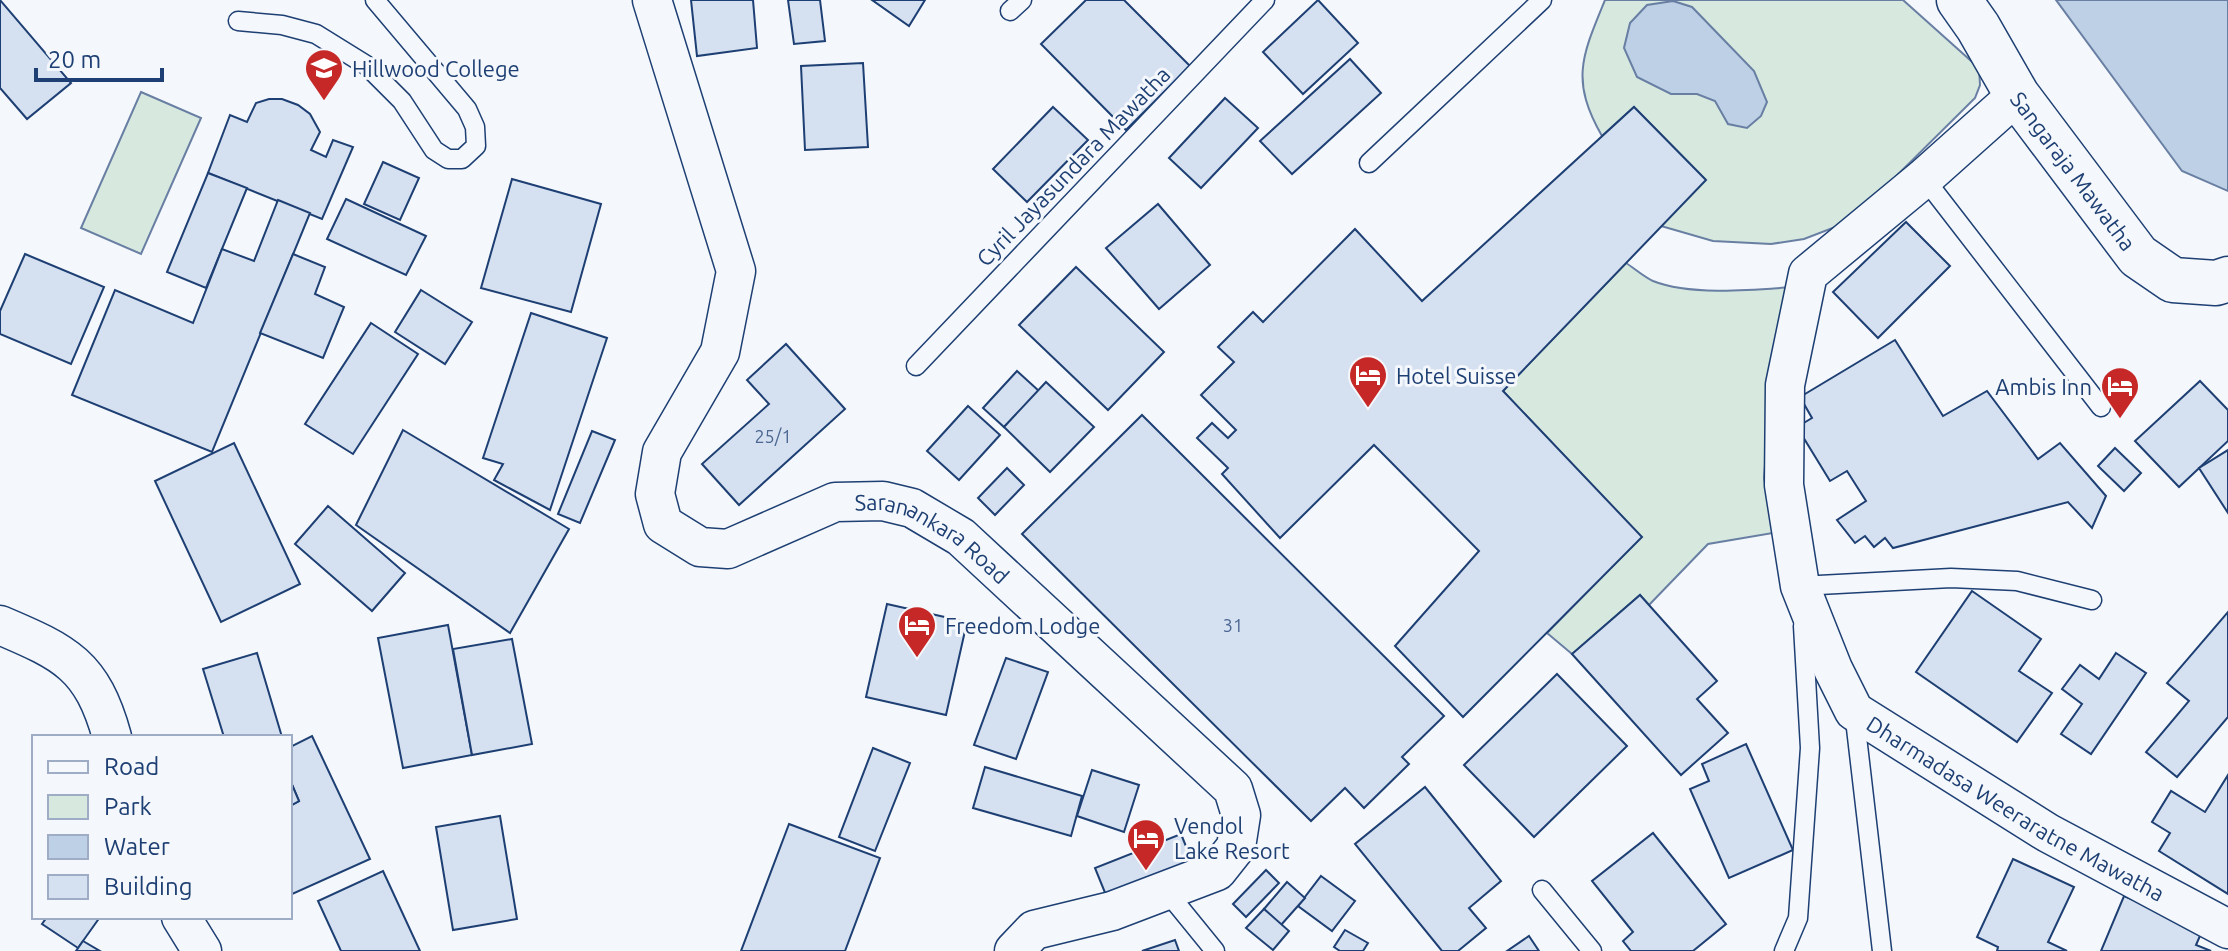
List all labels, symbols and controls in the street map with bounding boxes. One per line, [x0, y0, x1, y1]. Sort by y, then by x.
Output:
scale bar [36, 32, 162, 82]
text: 20 m [48, 46, 101, 73]
school or university icon: Hillwood College [303, 47, 345, 102]
place label: Hillwood College [352, 56, 520, 81]
street label: Cyril Jayasundara Mawatha [971, 61, 1175, 271]
street label: Sangaraja Mawatha [2006, 86, 2142, 255]
hotel icon: Hotel Suisse [1347, 354, 1389, 409]
place label: Hotel Suisse [1396, 363, 1516, 388]
hotel icon: Ambis Inn [2099, 365, 2141, 420]
place label: Ambis Inn [1995, 374, 2092, 399]
house number: 25/1 [754, 426, 792, 446]
street label: Saranankara Road [854, 488, 1015, 588]
hotel icon: Freedom Lodge [896, 604, 938, 659]
place label: Freedom Lodge [945, 613, 1100, 638]
house number: 31 [1223, 615, 1243, 635]
street label: Dharmadasa Weeraratne Mawatha [1863, 710, 2169, 905]
legend [32, 735, 292, 919]
text: Road [104, 753, 159, 780]
text: Park [104, 793, 152, 820]
place label: Vendol Lake Resort [1174, 813, 1290, 863]
hotel icon: Vendol Lake Resort [1125, 817, 1167, 872]
text: Water [104, 833, 170, 860]
text: Building [104, 873, 192, 900]

